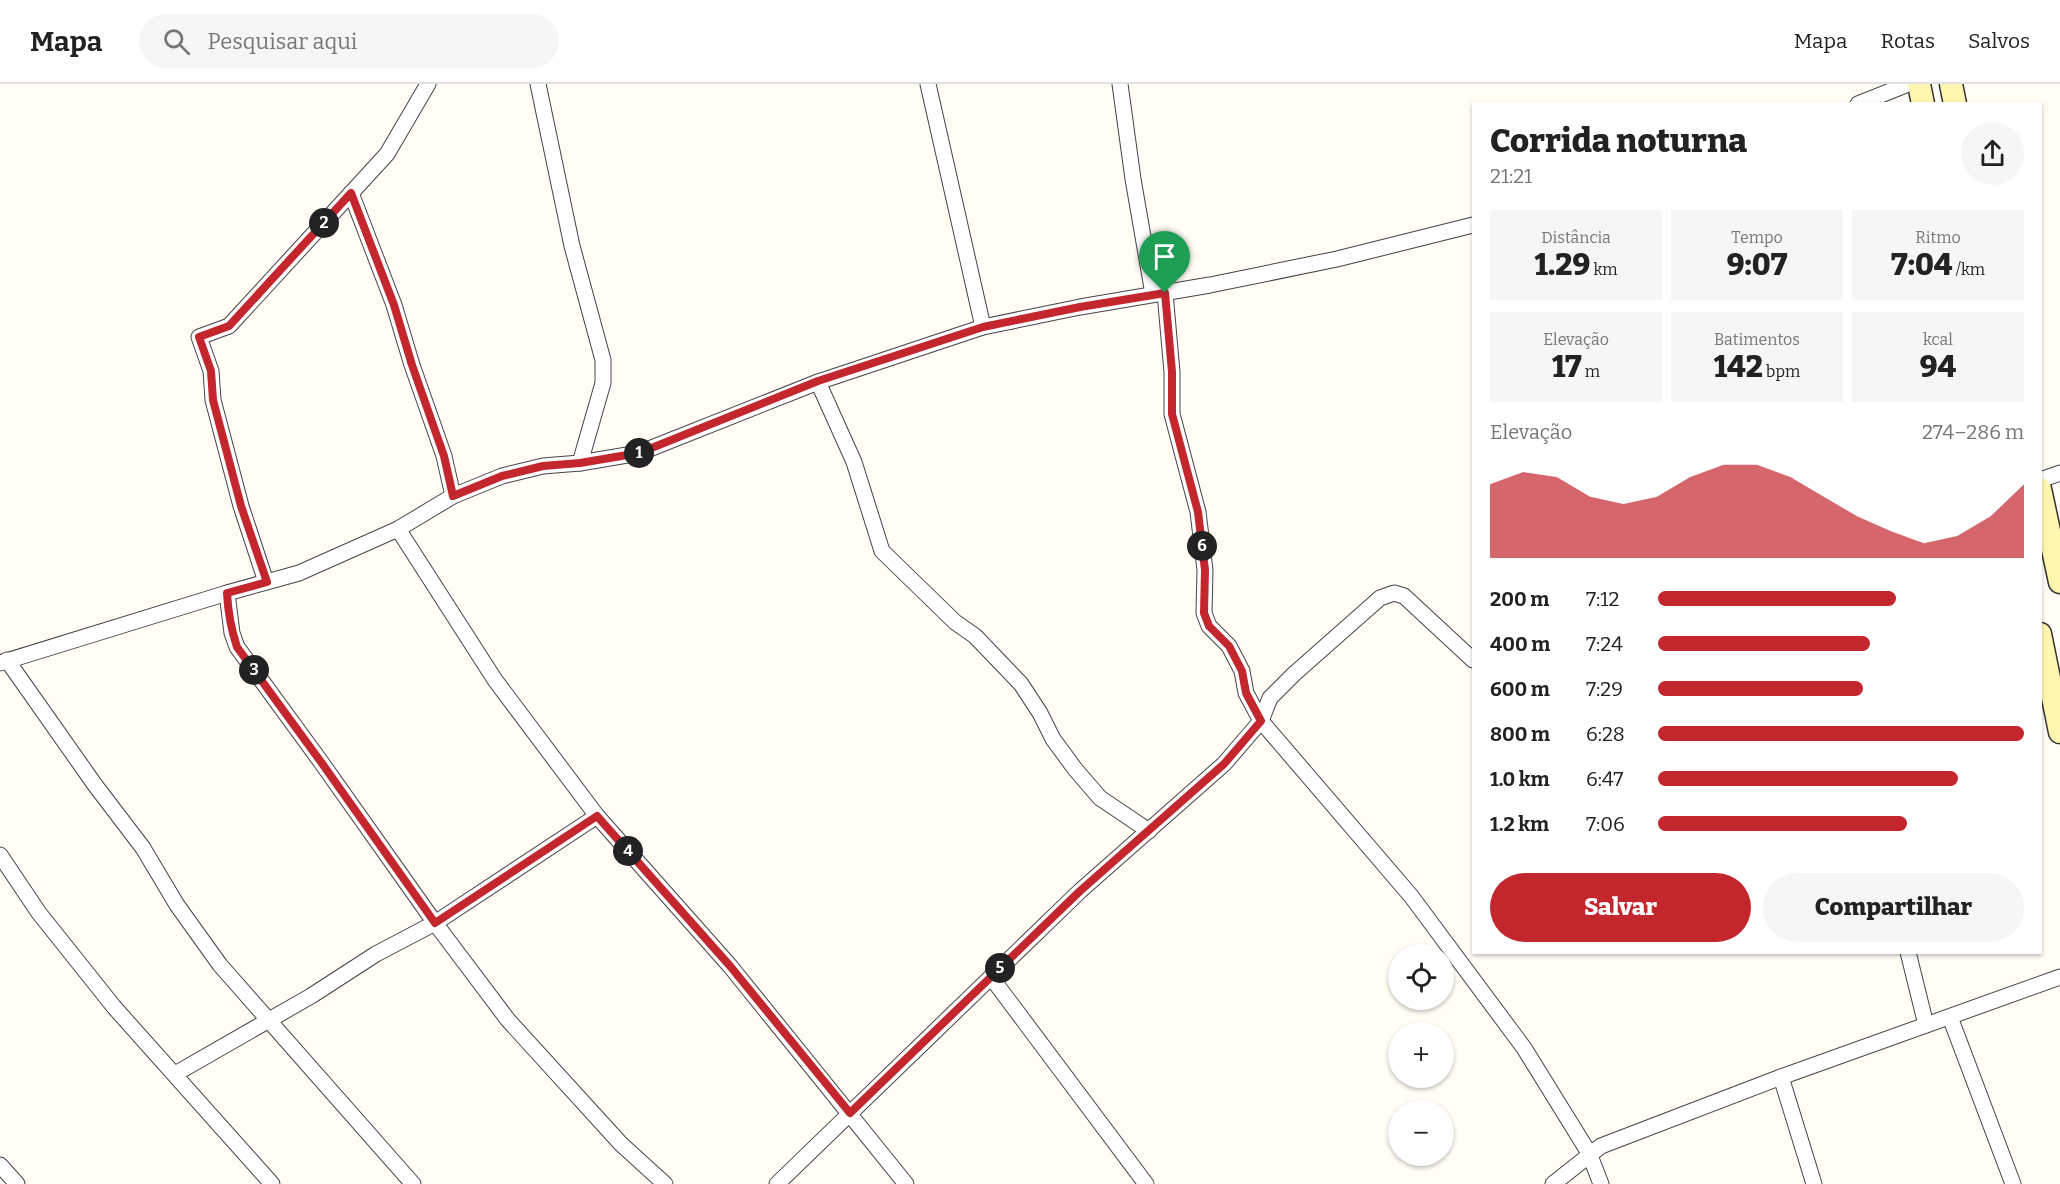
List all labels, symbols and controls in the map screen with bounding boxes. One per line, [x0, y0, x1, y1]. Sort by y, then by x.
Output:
search box [139, 14, 559, 68]
text: Mapa [30, 25, 103, 58]
icon: search [160, 25, 193, 58]
text: Pesquisar aqui [208, 28, 357, 55]
text: Mapa [1794, 28, 1848, 54]
text: Rotas [1881, 28, 1935, 54]
text: Salvos [1968, 28, 2030, 54]
text: Corrida noturna [1490, 121, 1747, 161]
button: share [1961, 122, 2024, 185]
text: 21:21 [1490, 164, 1532, 188]
pin: 2 [309, 208, 339, 238]
text: 2 [319, 213, 329, 232]
text: Distância [1541, 228, 1611, 247]
text: Tempo [1731, 228, 1783, 247]
text: Ritmo [1915, 228, 1961, 247]
pin [1139, 231, 1190, 293]
icon: arrive [1148, 240, 1181, 273]
text: 1.29 [1534, 247, 1590, 283]
text: 9:07 [1727, 247, 1787, 283]
text: 7:04 [1891, 247, 1952, 283]
text: km [1590, 260, 1618, 279]
text: /km [1952, 260, 1985, 279]
text: Elevação [1543, 330, 1609, 349]
text: Batimentos [1714, 330, 1800, 349]
text: kcal [1923, 330, 1953, 349]
text: 17 [1552, 349, 1582, 385]
text: 142 [1714, 349, 1763, 385]
text: 94 [1920, 349, 1956, 385]
text: m [1582, 362, 1600, 381]
text: bpm [1763, 362, 1800, 381]
text: Elevação [1490, 420, 1572, 444]
text: 274–286 m [1922, 420, 2024, 444]
pin: 1 [624, 438, 654, 468]
text: 1 [636, 443, 642, 462]
pin: 6 [1187, 531, 1217, 561]
text: 6 [1197, 536, 1207, 555]
text: 200 m [1490, 587, 1549, 611]
text: 7:12 [1586, 587, 1619, 611]
text: 400 m [1490, 632, 1550, 656]
text: 7:24 [1586, 632, 1623, 656]
pin: 3 [239, 655, 269, 685]
text: 3 [249, 660, 259, 679]
text: 600 m [1490, 677, 1550, 701]
text: 7:29 [1586, 677, 1623, 701]
text: 800 m [1490, 722, 1550, 746]
text: 6:28 [1586, 722, 1625, 746]
text: 1.0 km [1490, 767, 1550, 791]
text: 6:47 [1586, 767, 1623, 791]
text: 1.2 km [1490, 812, 1549, 836]
text: 7:06 [1586, 812, 1625, 836]
pin: 4 [613, 836, 643, 866]
text: 4 [623, 841, 633, 860]
button: Salvar [1490, 873, 1751, 942]
button: Compartilhar [1763, 873, 2024, 942]
map controls [1388, 944, 1454, 1166]
button: locate [1388, 944, 1454, 1010]
pin: 5 [985, 953, 1015, 983]
text: 5 [996, 958, 1004, 977]
button: + [1388, 1022, 1454, 1088]
button: − [1388, 1100, 1454, 1166]

